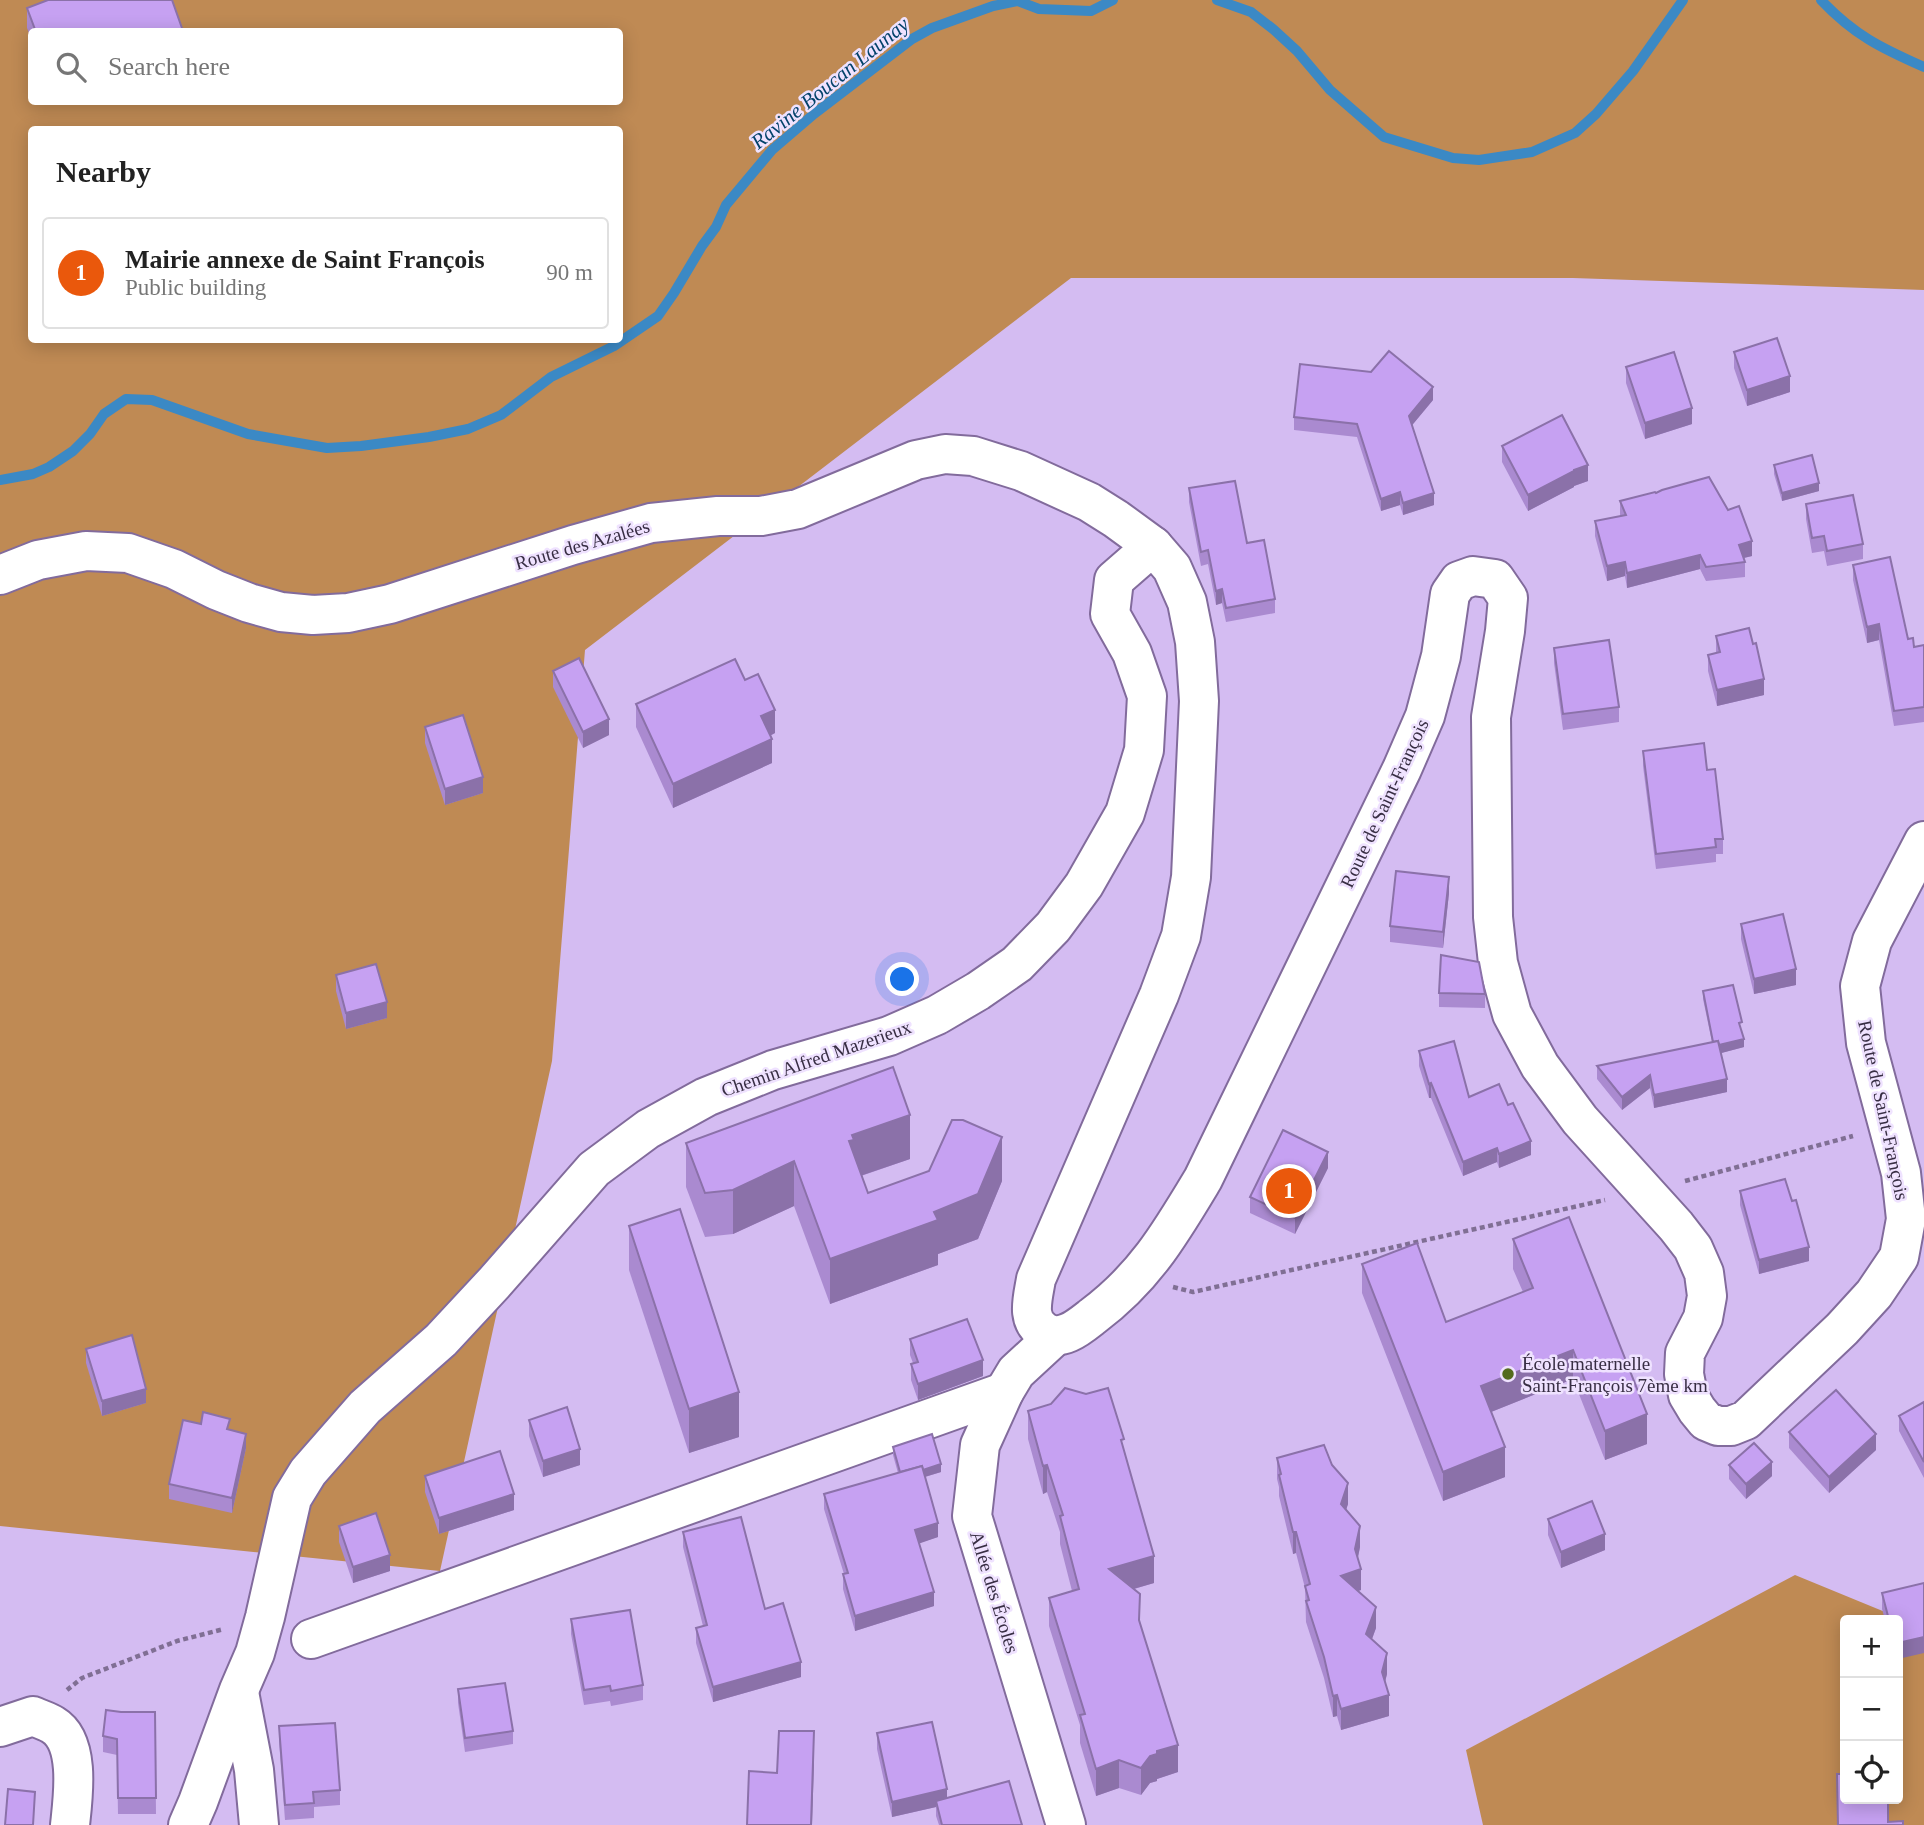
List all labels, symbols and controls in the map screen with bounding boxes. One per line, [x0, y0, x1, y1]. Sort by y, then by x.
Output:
water label: Ravine Boucan Launay [746, 12, 914, 155]
search box [28, 28, 623, 105]
icon: search [52, 48, 90, 86]
text: Search here [108, 52, 230, 81]
text: Nearby [56, 155, 151, 188]
text: Mairie annexe de Saint François [125, 245, 485, 274]
text: 1 [75, 260, 87, 285]
text: 90 m [546, 260, 593, 285]
text: Public building [125, 275, 266, 300]
street label: Route des Azalées [512, 515, 652, 574]
street label: Route de Saint-François [1336, 716, 1433, 891]
your location [885, 962, 919, 996]
street label: Chemin Alfred Mazerieux [718, 1016, 914, 1101]
street label: Route de Saint-François [1854, 1018, 1913, 1202]
pin: 1 [1266, 1165, 1312, 1217]
place label: École maternelle Saint-François 7ème km [1522, 1353, 1708, 1396]
marker: École maternelle Saint-François 7ème km [1500, 1366, 1516, 1382]
street label: Allée des Écoles [966, 1529, 1023, 1656]
map controls [1840, 1615, 1903, 1804]
button: + [1840, 1615, 1903, 1678]
button: − [1840, 1678, 1903, 1741]
button: locate [1840, 1741, 1903, 1804]

